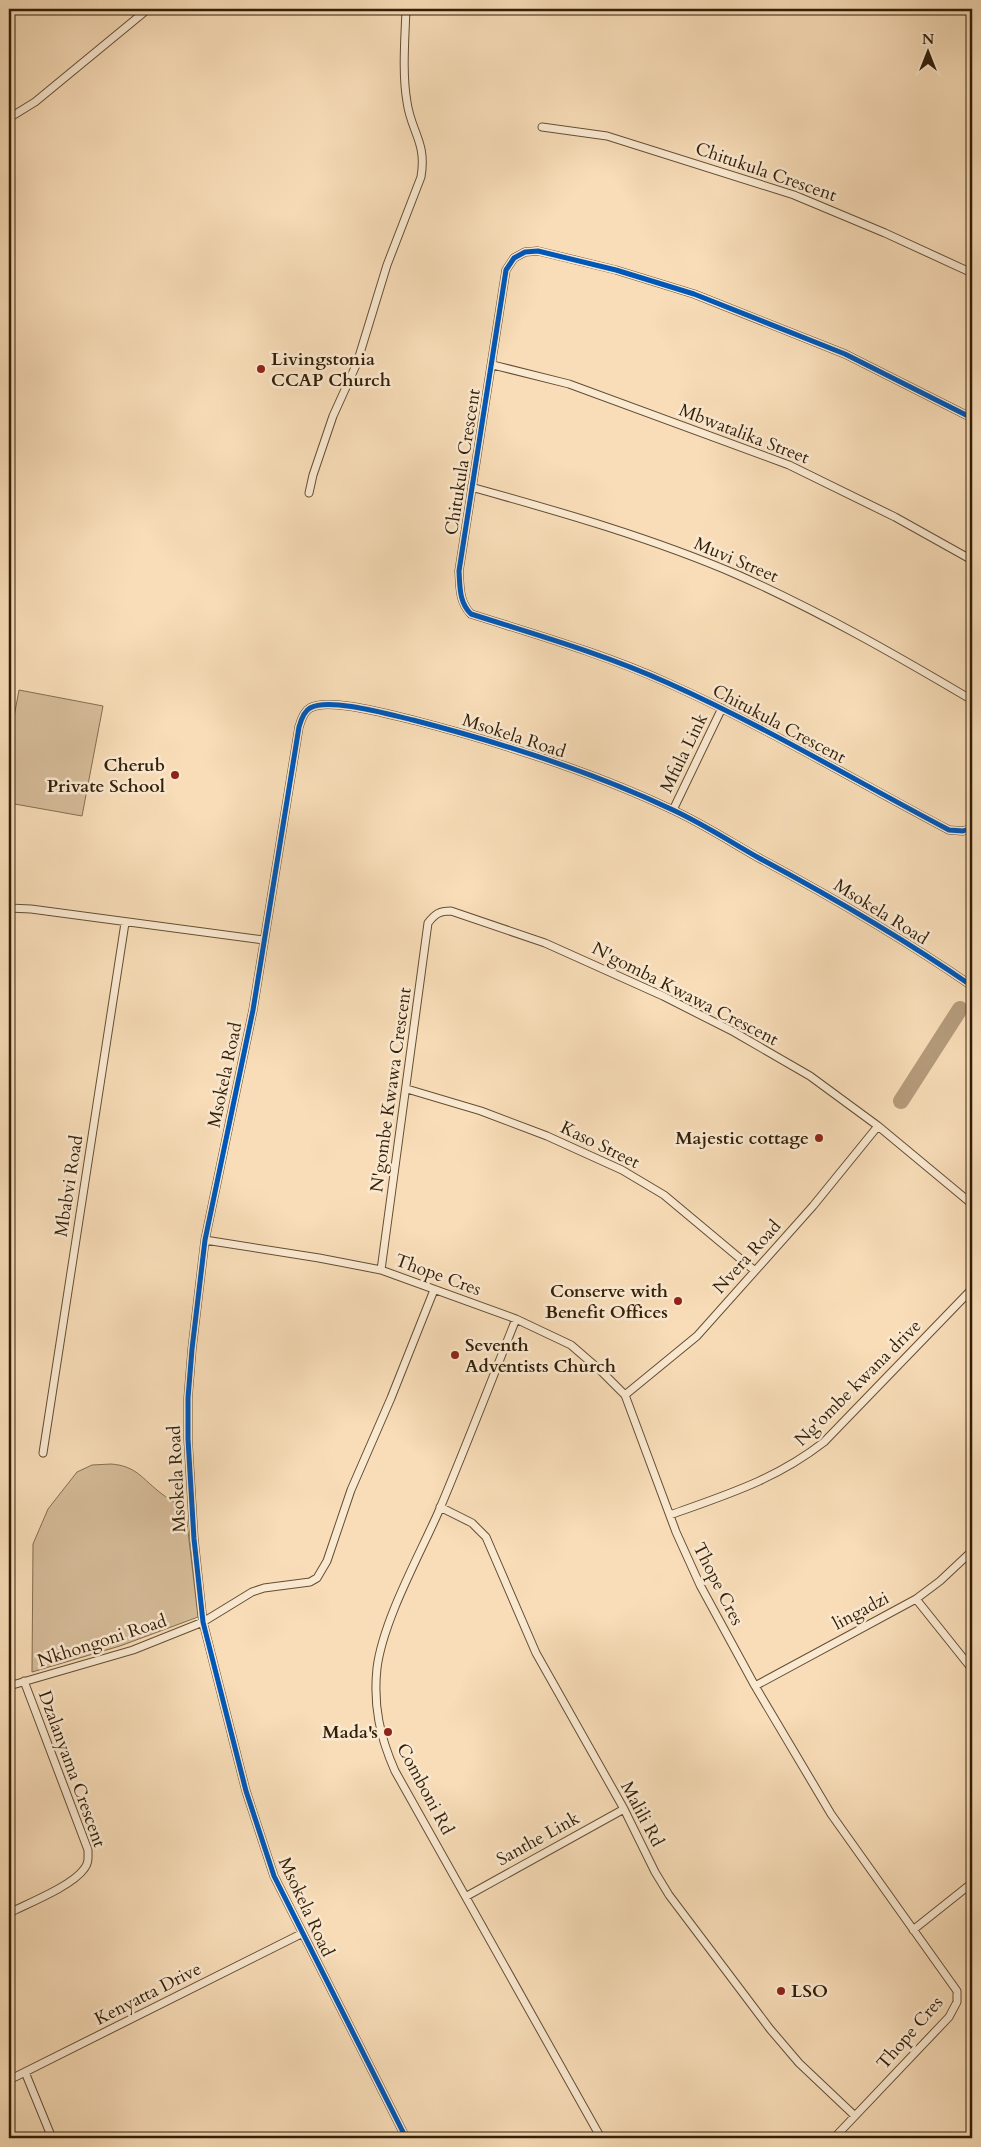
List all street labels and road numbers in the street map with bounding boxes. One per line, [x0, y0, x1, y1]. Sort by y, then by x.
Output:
street label: Chitukula Crescent [692, 136, 840, 208]
street label: Chitukula Crescent [439, 387, 487, 537]
street label: Mbwatalika Street [675, 398, 813, 470]
street label: Muvi Street [690, 531, 782, 589]
street label: Chitukula Crescent [708, 678, 850, 770]
street label: Msokela Road [459, 708, 569, 765]
street label: Mfula Link [654, 709, 714, 797]
street label: Msokela Road [829, 873, 933, 951]
street label: N'gomba Kwawa Crescent [587, 936, 783, 1052]
street label: N'gombe Kwawa Crescent [364, 986, 418, 1194]
street label: Msokela Road [202, 1020, 248, 1130]
street label: Kaso Street [556, 1115, 644, 1175]
street label: Mbabvi Road [49, 1133, 89, 1239]
street label: Nvera Road [707, 1214, 787, 1299]
street label: Thope Cres [391, 1248, 485, 1302]
street label: Ng'ombe kwana drive [789, 1314, 927, 1452]
street label: Msokela Road [162, 1424, 192, 1533]
street label: Thope Cres [686, 1538, 750, 1630]
street label: lingadzi [828, 1586, 894, 1636]
street label: Nkhongoni Road [34, 1608, 170, 1674]
street label: Dzalanyama Crescent [32, 1687, 112, 1851]
street label: Comboni Rd [390, 1739, 460, 1840]
street label: Malili Rd [614, 1777, 670, 1852]
street label: Santhe Link [492, 1806, 584, 1872]
street label: Msokela Road [272, 1853, 340, 1961]
street label: Kenyatta Drive [90, 1956, 206, 2032]
street label: Thope Cres [871, 1991, 949, 2075]

